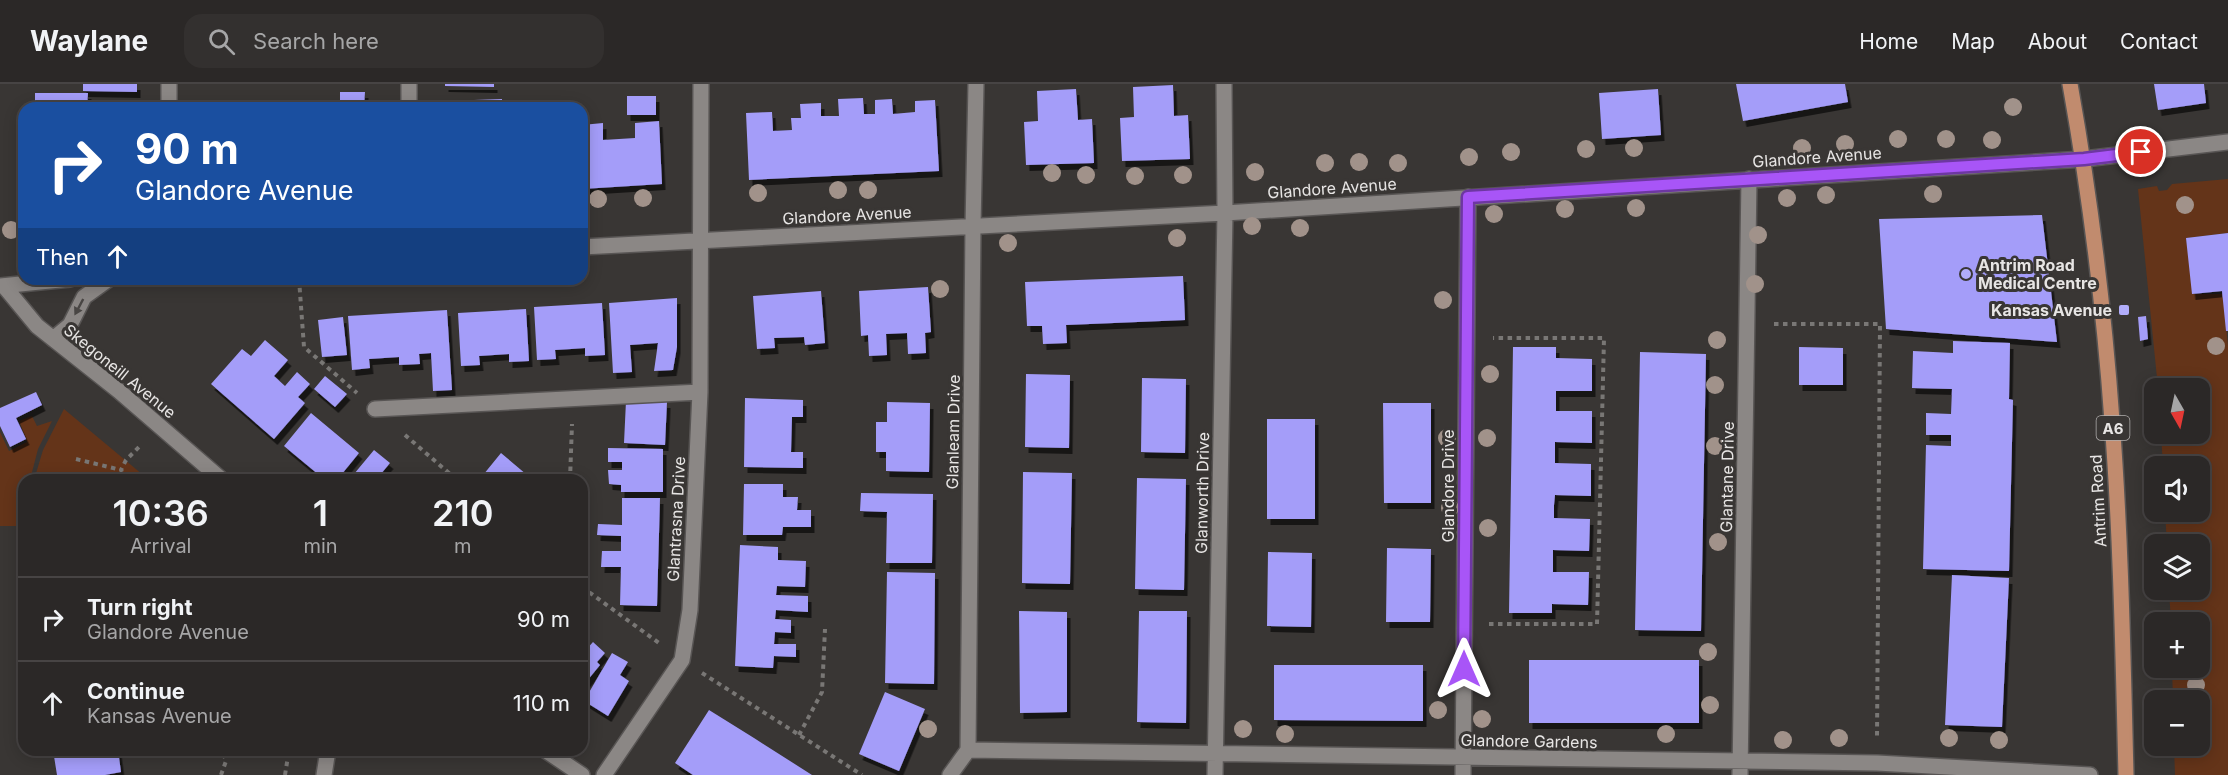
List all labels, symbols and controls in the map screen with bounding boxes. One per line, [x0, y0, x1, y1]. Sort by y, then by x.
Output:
search box [184, 14, 604, 68]
text: Waylane [30, 24, 148, 58]
icon: search [205, 25, 238, 58]
text: Search here [253, 28, 379, 54]
text: Home [1859, 29, 1918, 54]
text: Map [1951, 29, 1995, 54]
text: About [2028, 29, 2087, 54]
text: Contact [2120, 29, 2198, 54]
text: 90 m [135, 123, 239, 174]
icon: right [36, 126, 114, 204]
pin [2115, 126, 2166, 177]
icon: arrive [2124, 135, 2157, 168]
street label: Glandore Avenue [1752, 143, 1882, 171]
text: Glandore Avenue [135, 174, 353, 207]
street label: Glandore Avenue [1267, 174, 1397, 202]
street label: Glandore Avenue [782, 202, 912, 228]
icon: ahead [101, 240, 134, 273]
text: Then [36, 244, 89, 270]
place label: Antrim Road Medical Centre [1978, 255, 2097, 293]
marker: Antrim Road Medical Centre [1959, 267, 1973, 281]
one-way arrow [74, 299, 84, 316]
place label: Kansas Avenue [1991, 300, 2112, 320]
marker: Kansas Avenue [2117, 303, 2131, 317]
street label: Skegoneill Avenue [60, 320, 180, 422]
street label: Glanleam Drive [942, 374, 964, 490]
north arrow [2144, 378, 2210, 444]
map controls [2144, 378, 2210, 756]
road number: A6 [2096, 416, 2130, 440]
street label: Glantane Drive [1716, 421, 1738, 533]
street label: Glandore Drive [1438, 430, 1458, 542]
street label: Glanworth Drive [1191, 432, 1213, 554]
street label: Antrim Road [2086, 454, 2110, 548]
street label: Glantrasna Drive [663, 456, 689, 582]
button: sound [2144, 456, 2210, 522]
text: 10:36 [113, 491, 209, 535]
text: 1 [313, 491, 328, 535]
text: 210 [432, 491, 493, 535]
text: Arrival [130, 534, 191, 558]
text: min [303, 534, 338, 558]
text: m [454, 534, 472, 558]
button: layers [2144, 534, 2210, 600]
text: Turn right [87, 594, 193, 620]
icon: right [36, 603, 69, 636]
text: 90 m [517, 606, 570, 632]
button: + [2144, 612, 2210, 678]
text: Glandore Avenue [87, 620, 249, 644]
position arrow [1432, 637, 1496, 701]
text: Continue [87, 678, 185, 704]
icon: ahead [36, 687, 69, 720]
text: 110 m [513, 690, 570, 716]
button: − [2144, 690, 2210, 756]
text: Kansas Avenue [87, 704, 232, 728]
street label: Glandore Gardens [1460, 730, 1598, 752]

